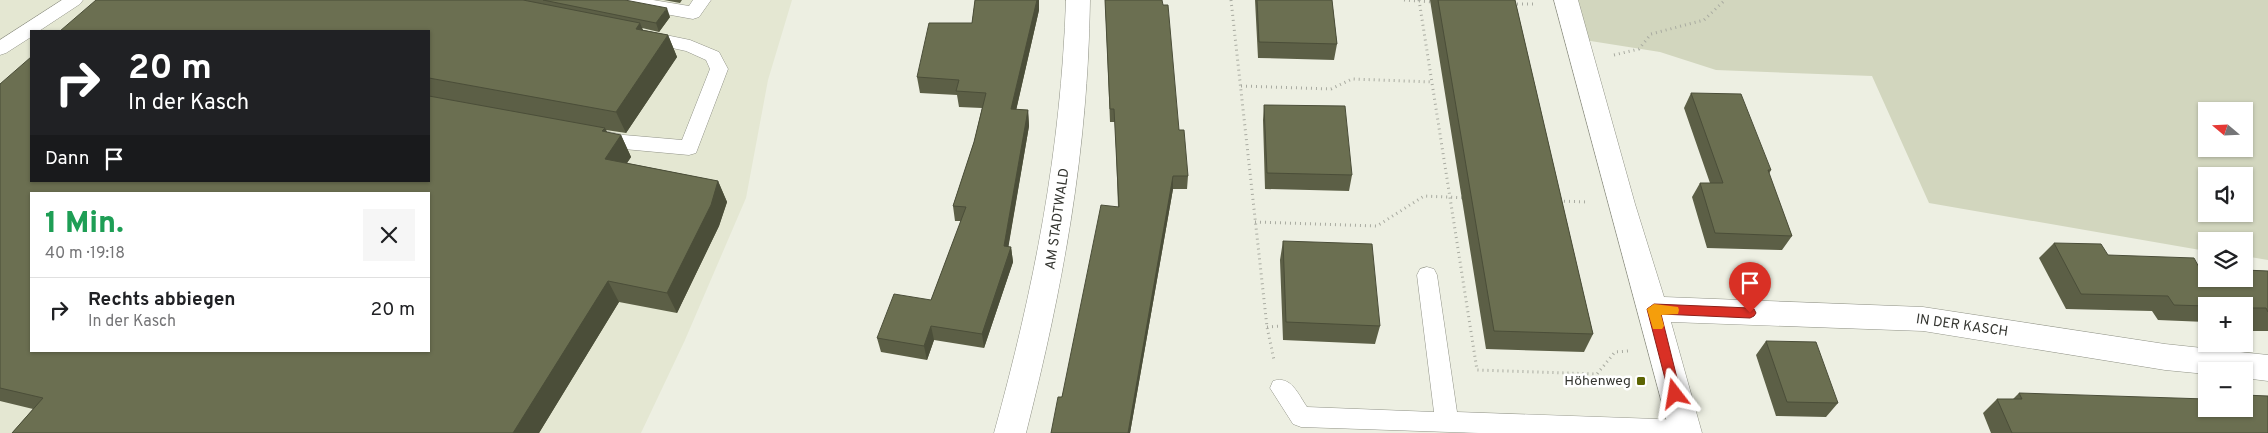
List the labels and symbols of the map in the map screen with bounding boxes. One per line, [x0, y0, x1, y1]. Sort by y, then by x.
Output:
north arrow [2198, 102, 2252, 158]
street label: AM STADTWALD [1042, 167, 1074, 271]
pin [1729, 262, 1771, 313]
street label: IN DER KASCH [1915, 311, 2009, 341]
position arrow [1648, 367, 1700, 419]
place label: Höhenweg [1564, 373, 1631, 390]
marker: Höhenweg [1635, 375, 1647, 387]

